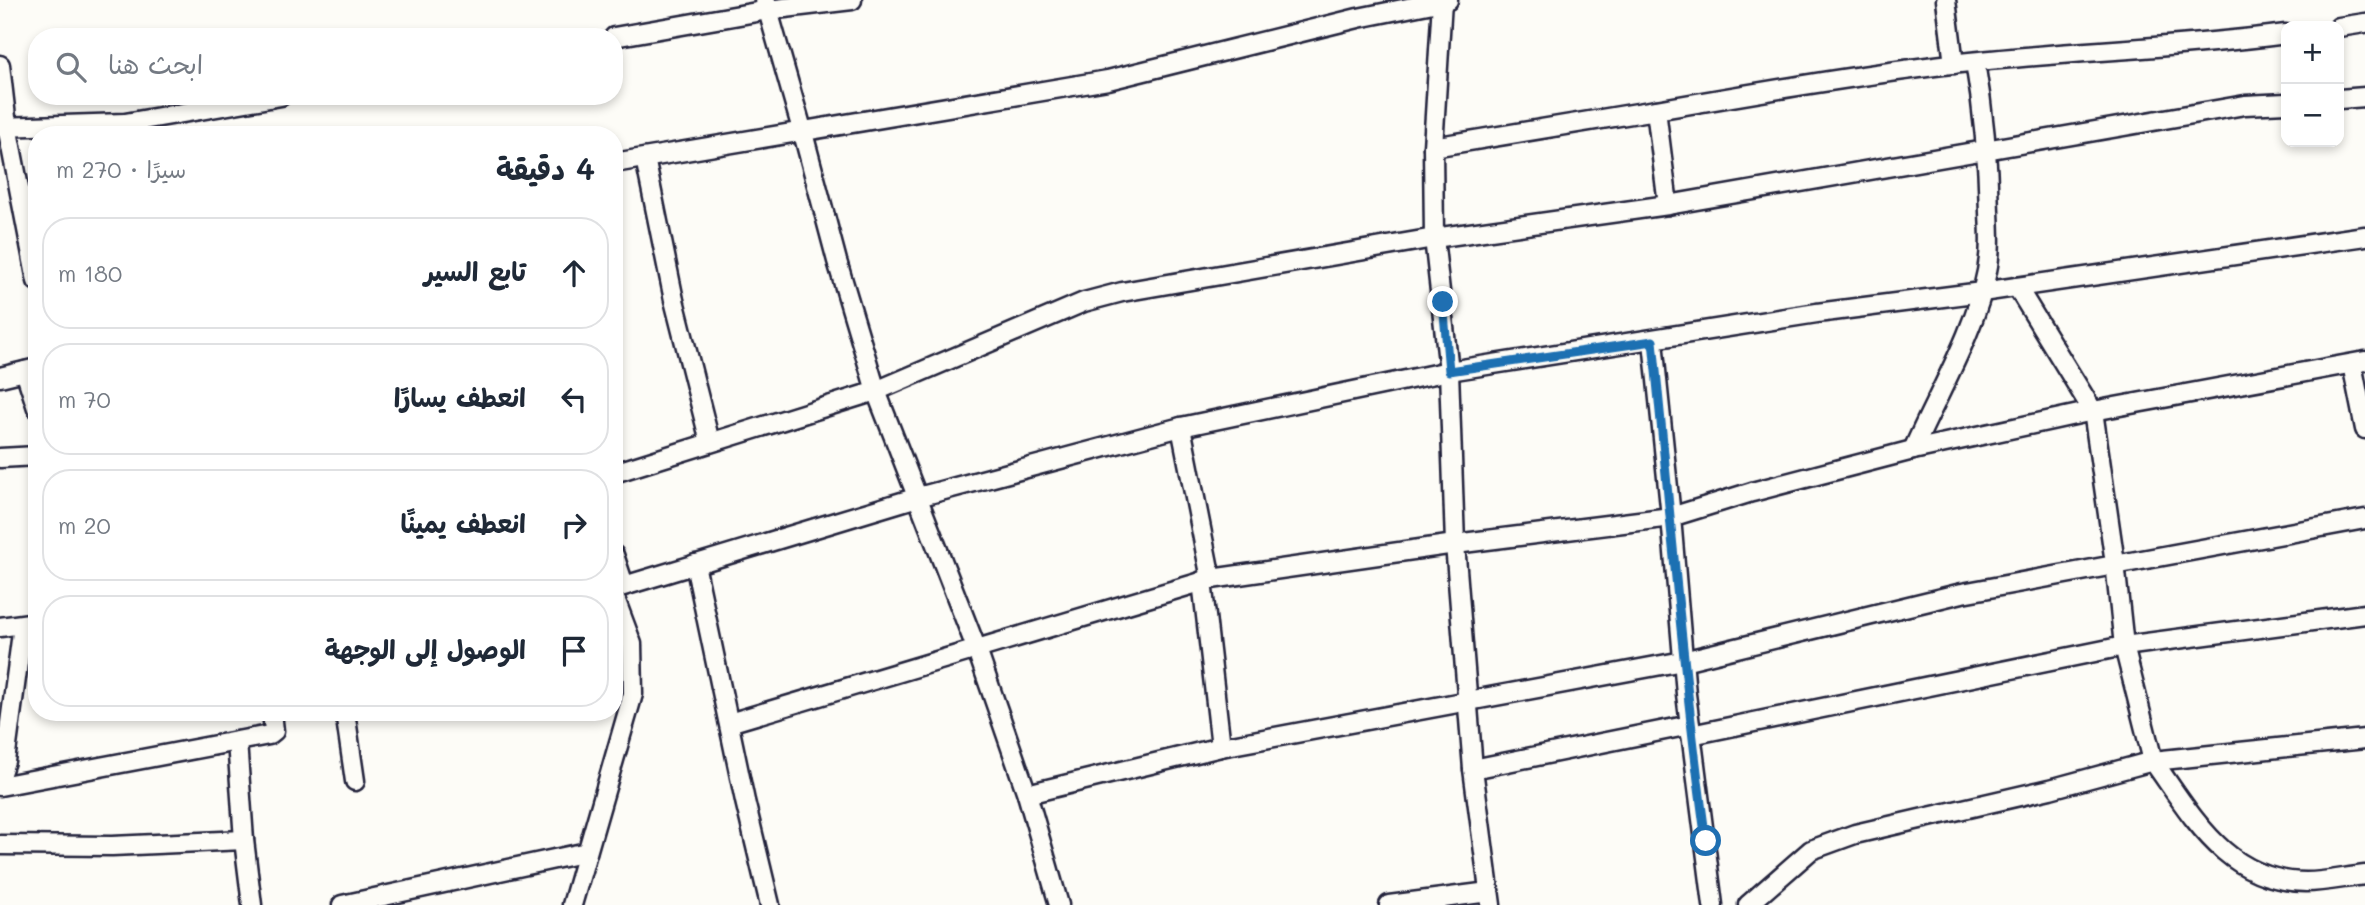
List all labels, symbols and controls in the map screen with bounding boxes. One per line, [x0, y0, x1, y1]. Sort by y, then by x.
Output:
map controls [2281, 21, 2344, 147]
button: + [2281, 21, 2344, 84]
search box [28, 28, 623, 105]
text: ابحث هنا [108, 47, 203, 81]
icon: search [52, 48, 90, 86]
button: − [2281, 84, 2344, 147]
text: 4 دقيقة [496, 148, 595, 188]
text: سيرًا · 270 m [56, 154, 186, 184]
text: تابع السير [424, 254, 526, 288]
icon: ahead [555, 254, 593, 292]
text: 180 m [58, 258, 122, 288]
route end [1427, 286, 1458, 317]
text: انعطف يسارًا [394, 380, 526, 414]
icon: left [555, 380, 593, 418]
text: 70 m [58, 384, 111, 414]
text: انعطف يمينًا [401, 506, 526, 540]
icon: right [555, 506, 593, 544]
text: 20 m [58, 510, 111, 540]
text: الوصول إلى الوجهة [324, 632, 526, 666]
icon: arrive [555, 632, 593, 670]
route start [1690, 825, 1721, 856]

